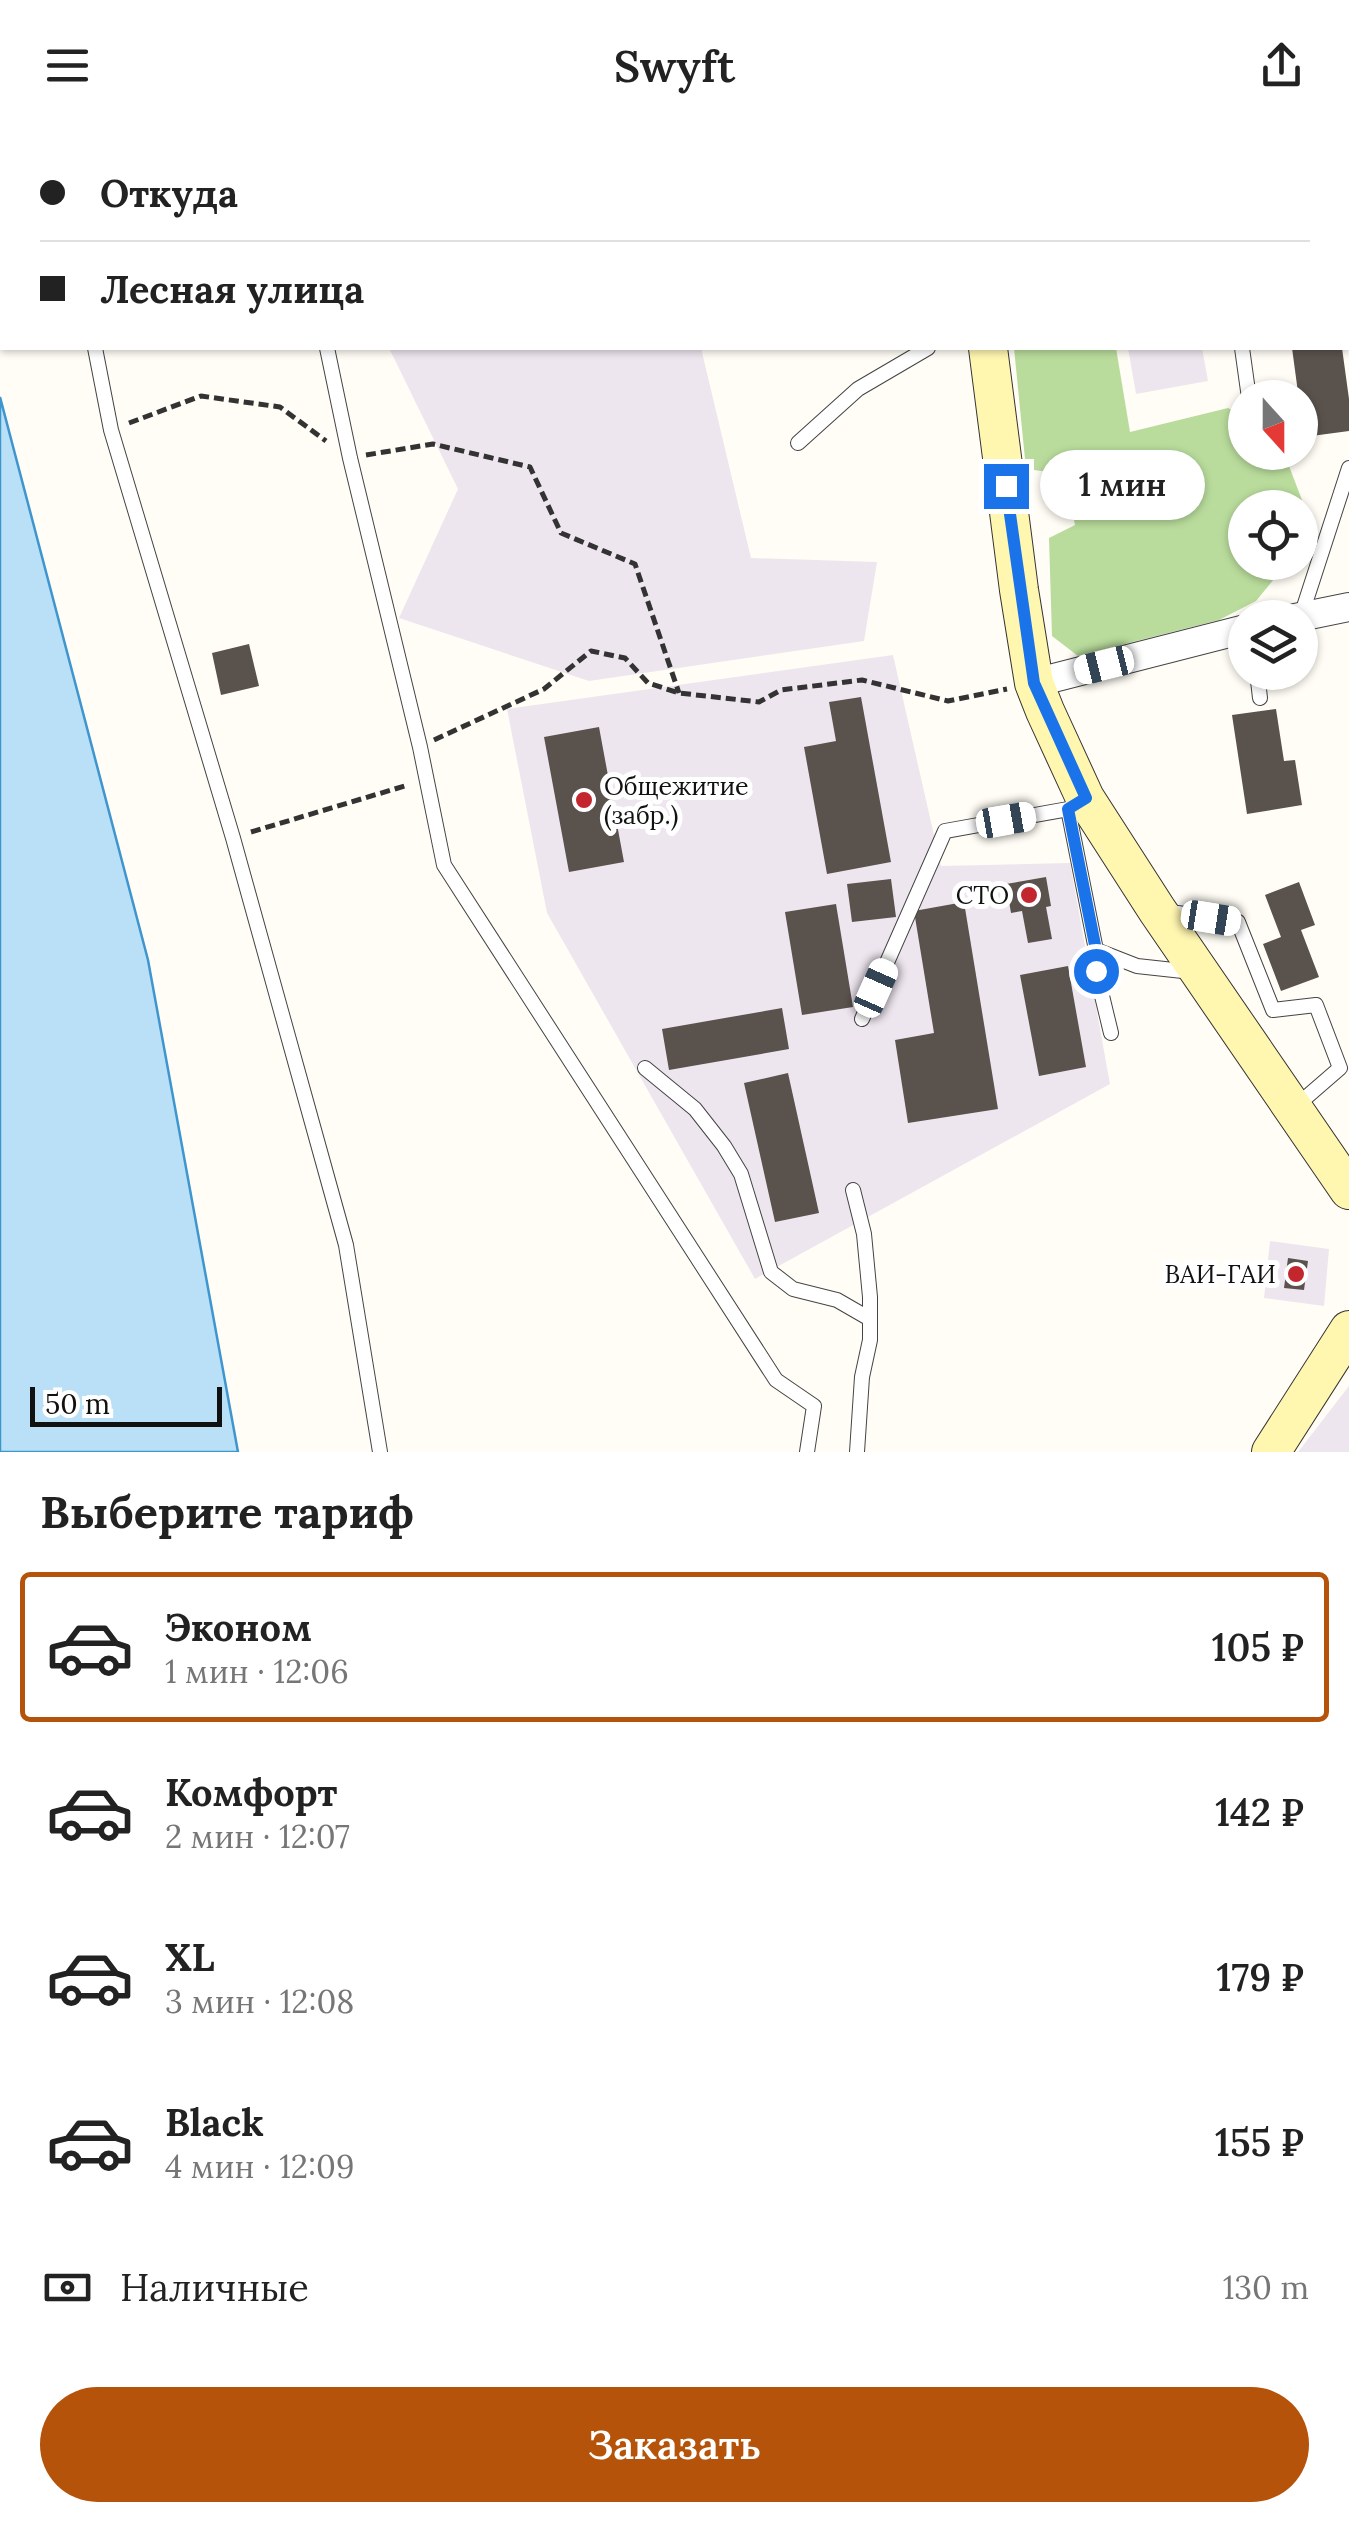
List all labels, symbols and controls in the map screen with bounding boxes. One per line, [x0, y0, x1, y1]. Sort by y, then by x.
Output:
text: Swyft [614, 37, 735, 94]
icon: menu [40, 38, 95, 93]
icon: share [1254, 38, 1309, 93]
text: Откуда [100, 169, 238, 217]
text: Лесная улица [100, 265, 364, 313]
north arrow [1228, 380, 1318, 470]
map controls [1228, 380, 1318, 690]
callout: 1 мин [1041, 451, 1206, 521]
route end [984, 464, 1029, 509]
text: 1 мин [1079, 464, 1166, 505]
button: locate [1228, 490, 1318, 580]
button: layers [1228, 600, 1318, 690]
car [1071, 643, 1137, 687]
place label: Общежитие (забр.) [604, 770, 749, 831]
marker: Общежитие (забр.) [573, 789, 595, 811]
car [974, 800, 1038, 840]
place label: СТО [956, 879, 1009, 911]
marker: СТО [1018, 884, 1040, 906]
car [1179, 898, 1243, 938]
route start [1074, 949, 1119, 994]
car [850, 954, 902, 1022]
place label: ВАИ-ГАИ [1165, 1258, 1276, 1290]
marker: ВАИ-ГАИ [1285, 1263, 1307, 1285]
scale bar [30, 1382, 222, 1426]
text: 50 m [45, 1386, 110, 1422]
text: Выберите тариф [40, 1483, 414, 1540]
icon: car [45, 1602, 135, 1692]
text: Эконом [165, 1603, 312, 1651]
text: 105 ₽ [1212, 1623, 1304, 1671]
text: 1 мин · 12:06 [165, 1651, 349, 1692]
icon: car [45, 1767, 135, 1857]
text: Комфорт [165, 1768, 337, 1816]
text: 142 ₽ [1215, 1788, 1304, 1836]
text: 2 мин · 12:07 [165, 1816, 350, 1857]
icon: car [45, 1932, 135, 2022]
text: XL [165, 1933, 215, 1981]
text: 179 ₽ [1217, 1953, 1304, 2001]
text: 3 мин · 12:08 [165, 1981, 354, 2022]
icon: car [45, 2097, 135, 2187]
text: Black [165, 2098, 264, 2146]
text: 155 ₽ [1215, 2118, 1304, 2166]
text: 4 мин · 12:09 [165, 2146, 354, 2187]
icon: cash [40, 2260, 95, 2315]
text: Наличные [120, 2263, 309, 2311]
text: 130 m [1223, 2267, 1309, 2308]
button: Заказать [40, 2387, 1309, 2502]

